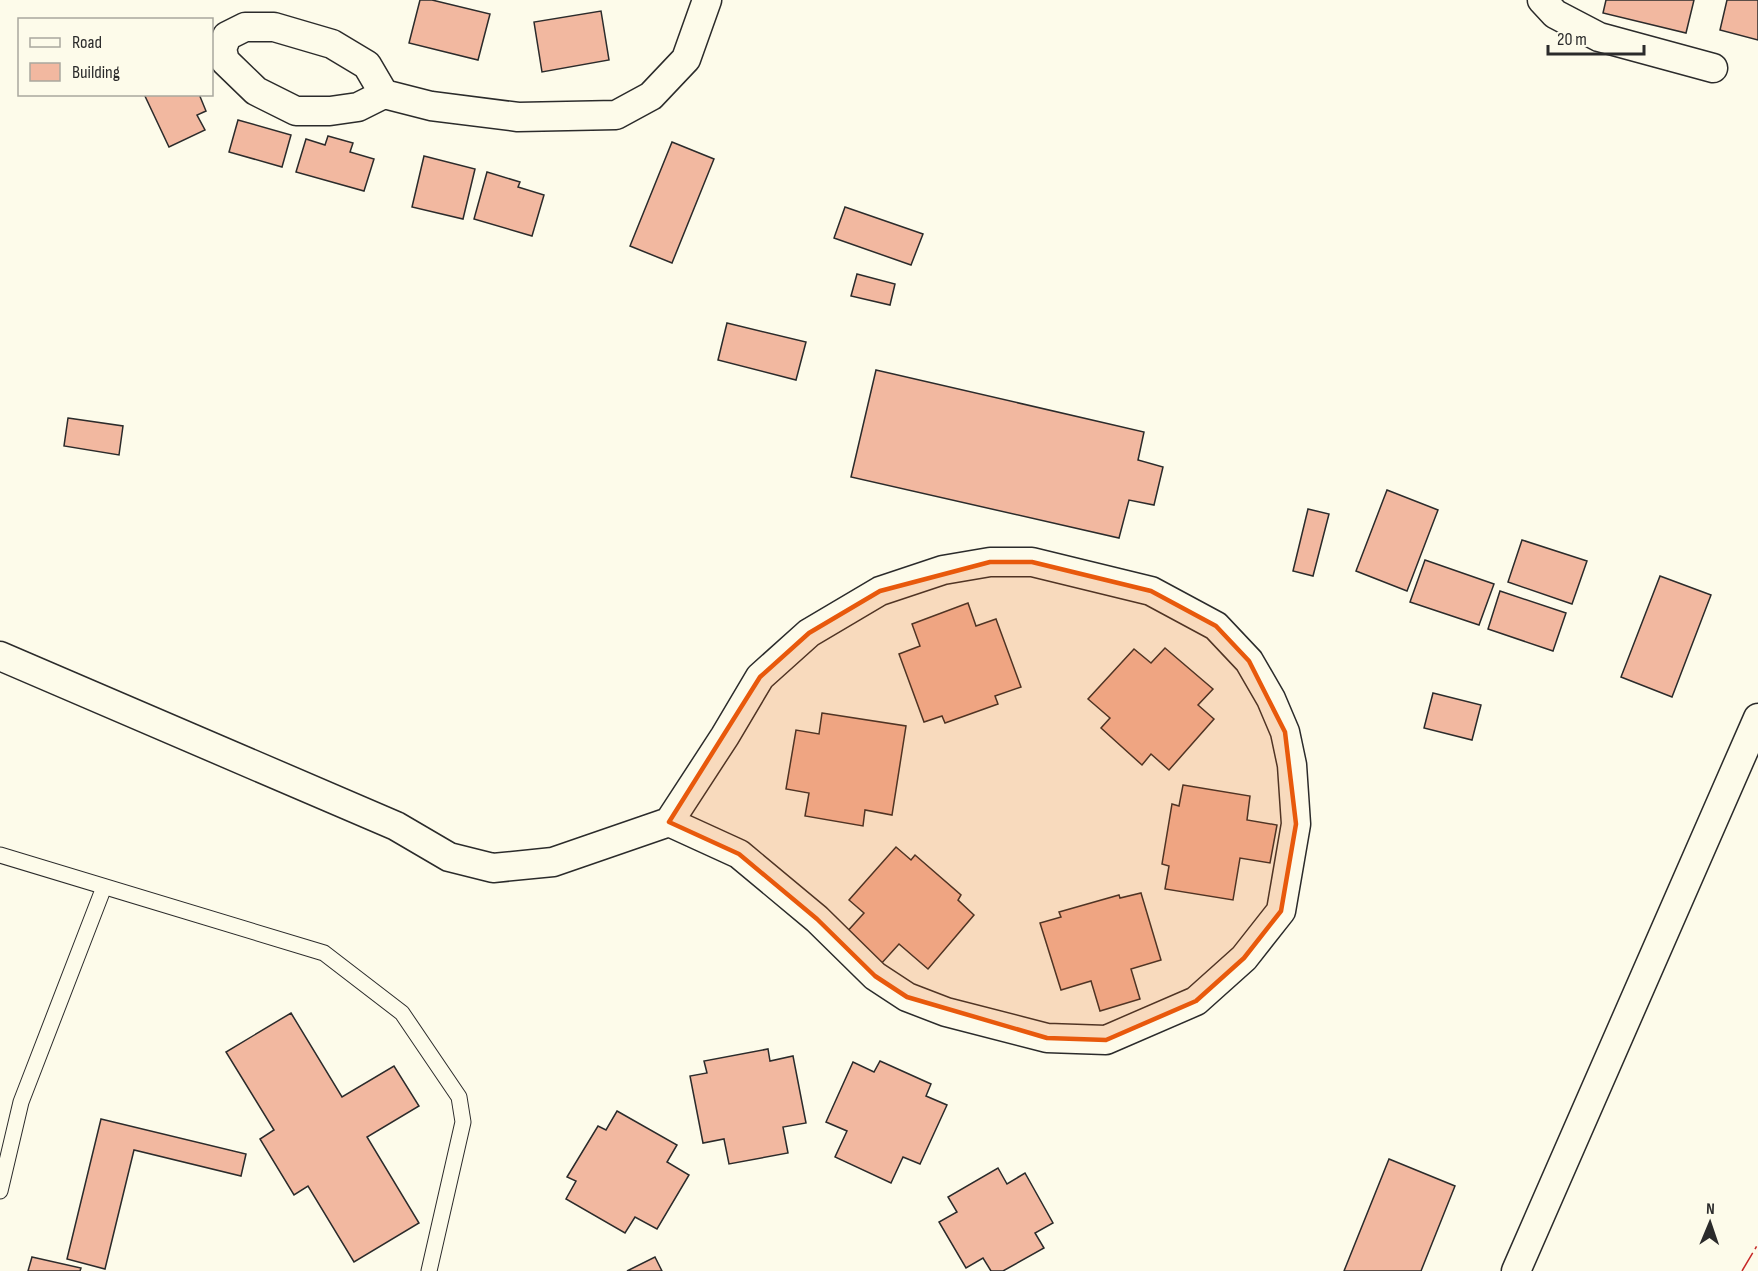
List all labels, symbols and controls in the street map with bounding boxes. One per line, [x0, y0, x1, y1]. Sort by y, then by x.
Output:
legend [18, 18, 213, 96]
scale bar [1548, 18, 1644, 56]
text: 20 m [1557, 29, 1587, 50]
text: Road [72, 32, 102, 53]
text: Building [72, 62, 120, 83]
north arrow [1680, 1193, 1740, 1253]
text: N [1706, 1200, 1715, 1219]

